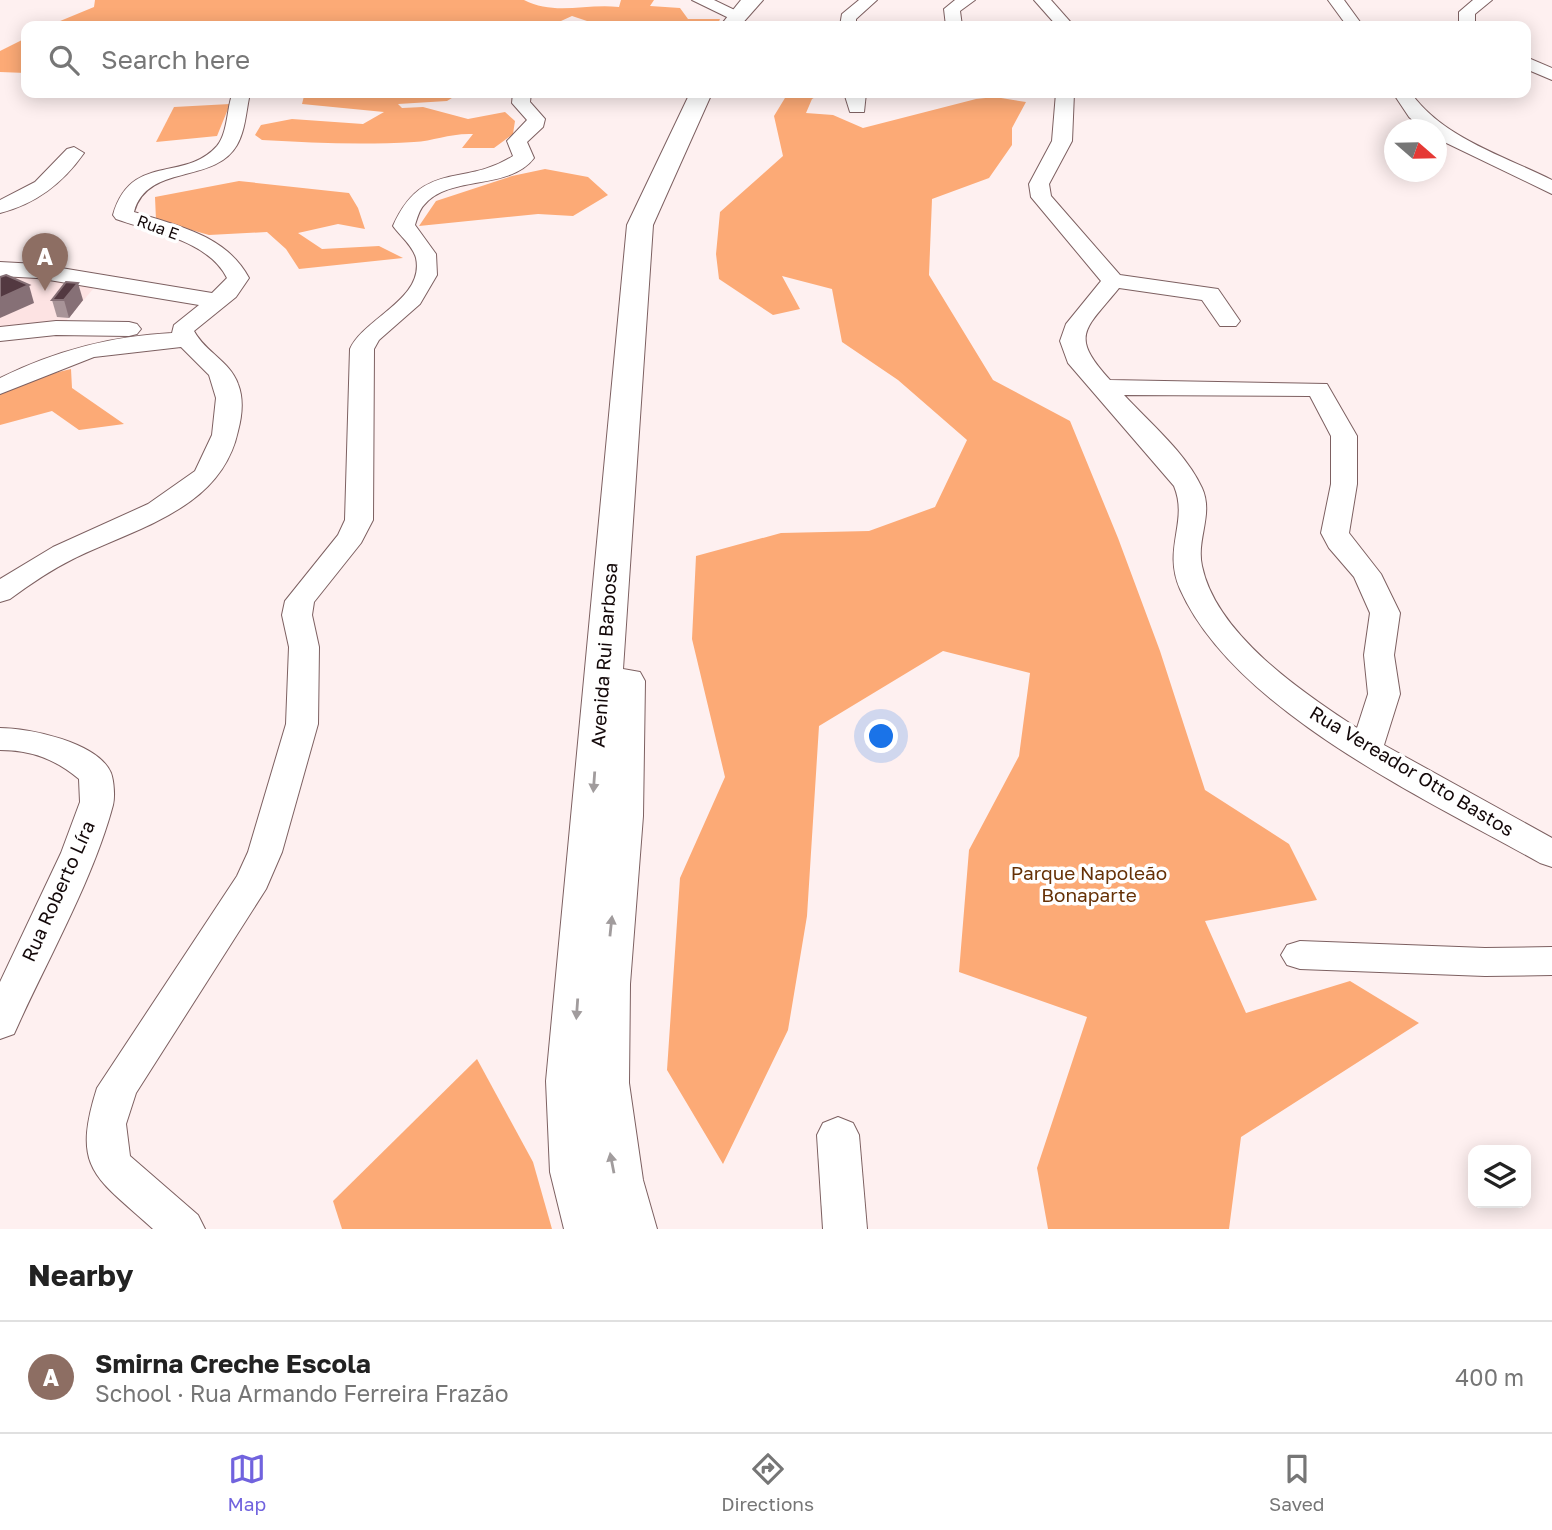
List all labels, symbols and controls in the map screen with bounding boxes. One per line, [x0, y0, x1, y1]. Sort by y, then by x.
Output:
search box [21, 21, 1531, 98]
icon: search [45, 41, 83, 79]
text: Search here [101, 44, 250, 75]
north arrow [1384, 119, 1447, 182]
street label: Rua E [134, 210, 182, 244]
pin: A [22, 233, 68, 291]
street label: Avenida Rui Barbosa [586, 562, 621, 748]
street label: Rua Vereador Otto Bastos [1306, 700, 1519, 841]
your location [864, 719, 898, 753]
one-way arrow [589, 772, 600, 794]
street label: Rua Roberto Líra [16, 817, 99, 965]
park label: Parque Napoleão Bonaparte [1011, 861, 1167, 906]
one-way arrow [606, 914, 617, 936]
one-way arrow [571, 998, 582, 1020]
map controls [1468, 1145, 1531, 1208]
button: layers [1468, 1145, 1531, 1208]
one-way arrow [606, 1152, 617, 1174]
text: Nearby [28, 1257, 133, 1293]
text: Smirna Creche Escola [95, 1348, 371, 1379]
text: A [43, 1363, 59, 1391]
text: 400 m [1455, 1363, 1524, 1391]
text: School · Rua Armando Ferreira Frazão [95, 1379, 509, 1407]
tab: Map [227, 1450, 266, 1515]
tab: Directions [721, 1450, 814, 1515]
tab: Saved [1269, 1450, 1325, 1515]

